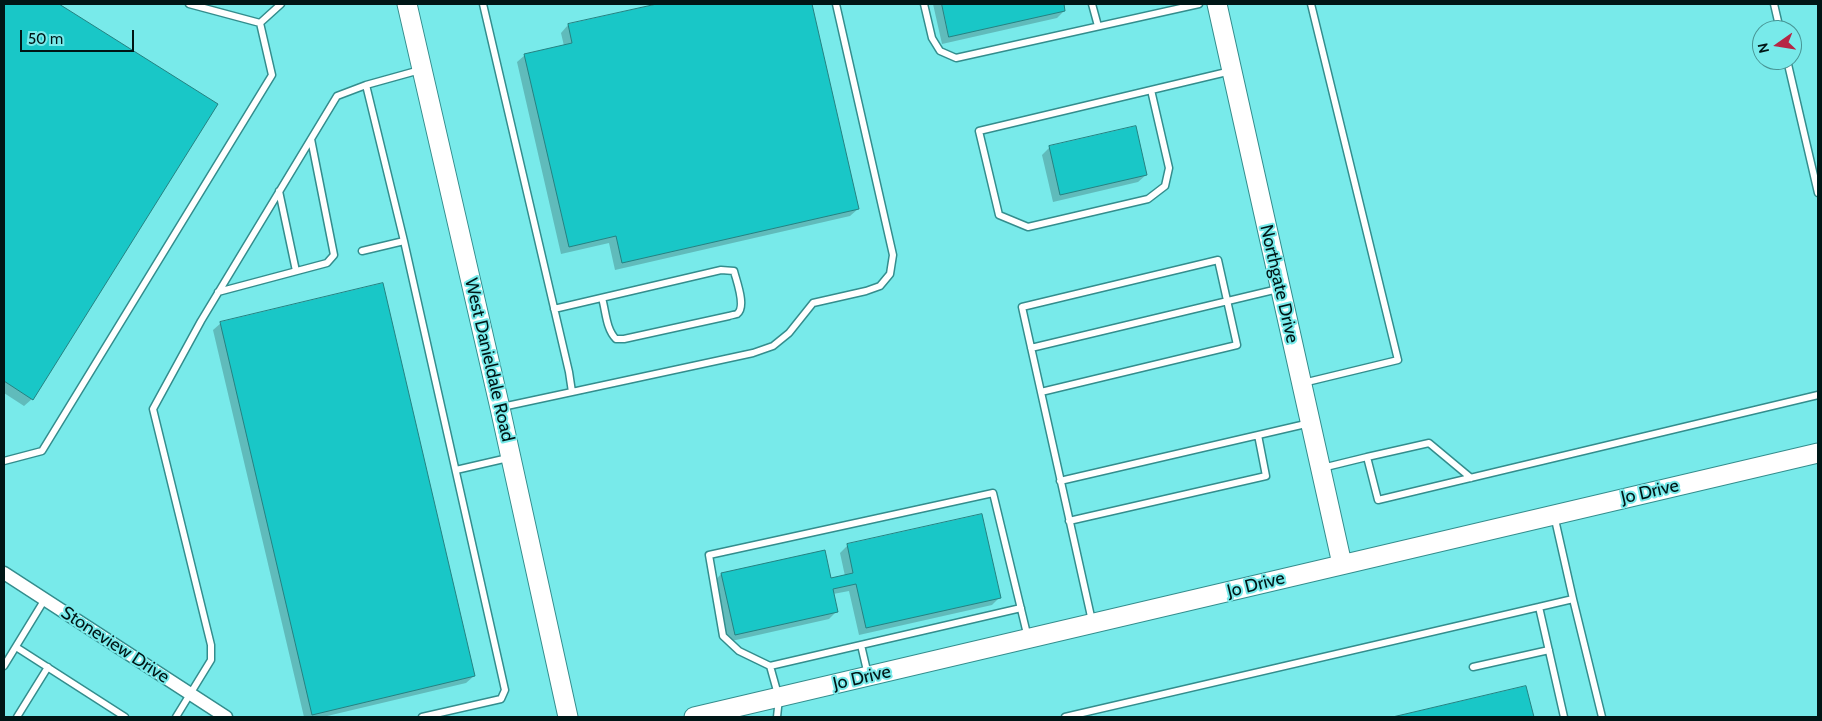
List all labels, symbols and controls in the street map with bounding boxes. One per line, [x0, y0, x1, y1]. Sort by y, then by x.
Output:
scale bar [22, 20, 136, 52]
north arrow [1752, 20, 1802, 70]
text: 50 m [28, 30, 63, 48]
text: N [1753, 41, 1773, 55]
street label: Northgate Drive [1255, 223, 1303, 345]
street label: West Danieldale Road [460, 276, 518, 444]
street label: Jo Drive [1619, 475, 1681, 509]
street label: Jo Drive [1225, 567, 1287, 603]
street label: Stoneview Drive [57, 602, 173, 688]
street label: Jo Drive [831, 661, 893, 695]

